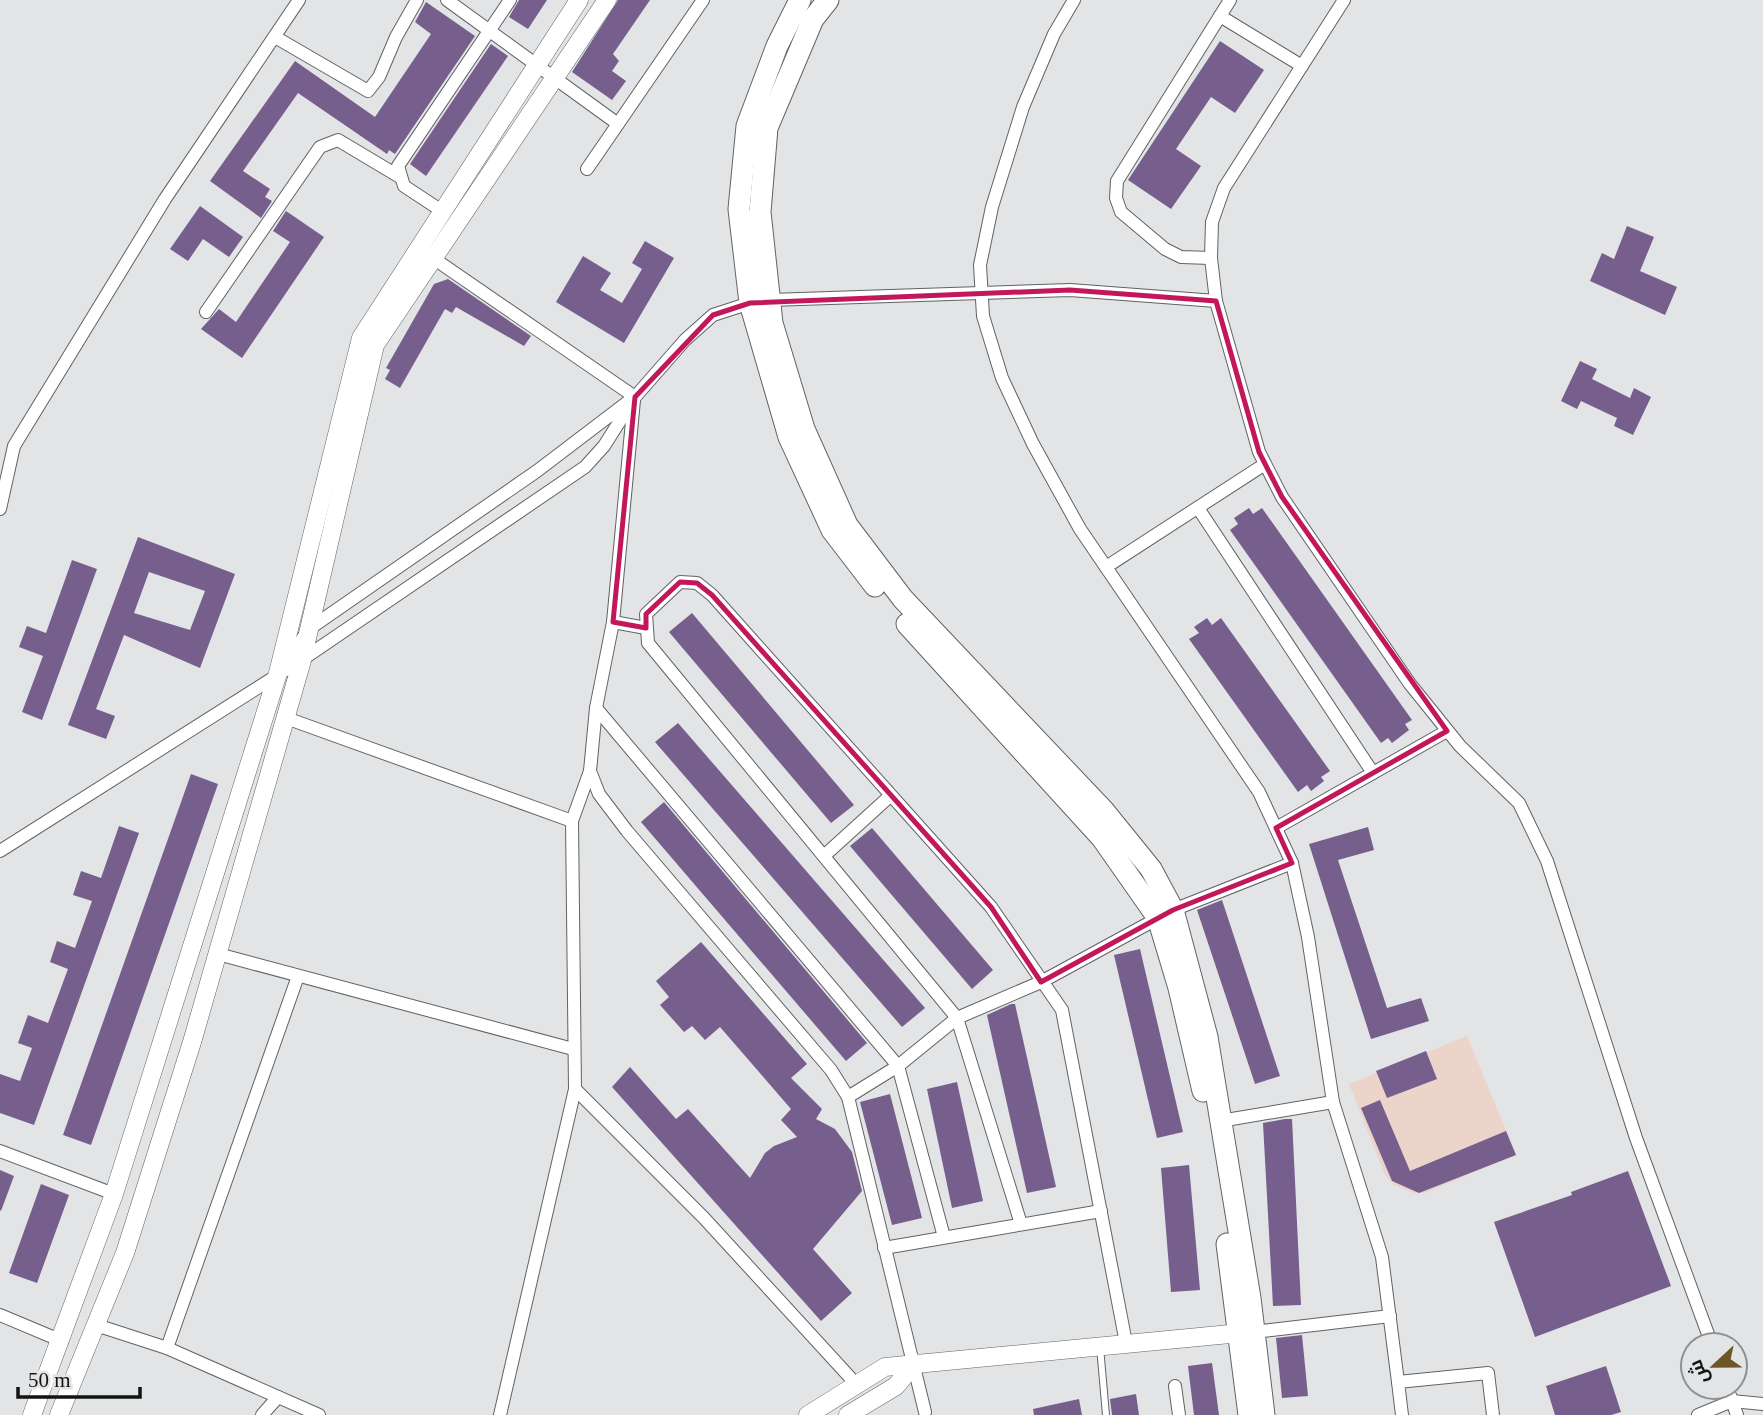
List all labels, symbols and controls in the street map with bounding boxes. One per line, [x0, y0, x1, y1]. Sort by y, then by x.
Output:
north arrow [1679, 1331, 1749, 1401]
scale bar [18, 1356, 140, 1400]
text: ش [1684, 1357, 1714, 1387]
text: 50 m [28, 1368, 71, 1392]

